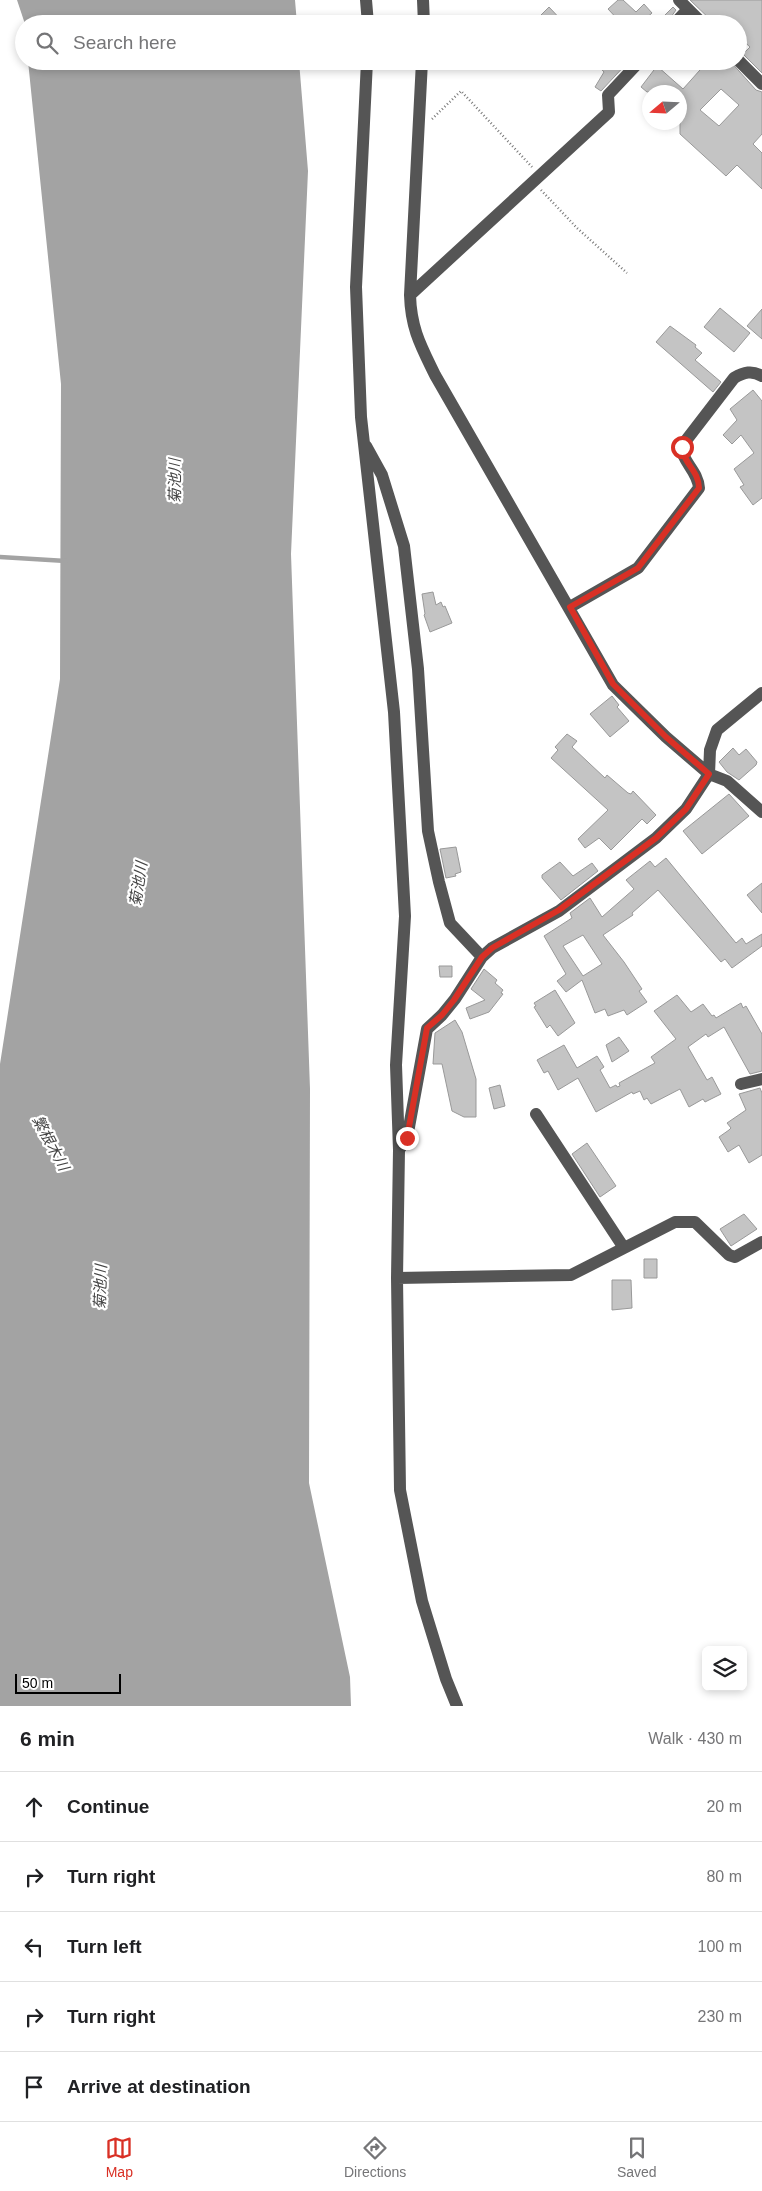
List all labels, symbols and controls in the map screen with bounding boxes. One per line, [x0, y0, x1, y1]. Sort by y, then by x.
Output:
search box [15, 15, 747, 70]
icon: search [33, 29, 61, 57]
text: Search here [73, 32, 177, 53]
north arrow [642, 85, 687, 130]
route start [671, 436, 694, 459]
water label: 菊池川 [166, 457, 183, 504]
water label: 菊池川 [126, 858, 150, 908]
water label: 繁根木川 [29, 1113, 74, 1175]
route end [396, 1127, 419, 1150]
water label: 菊池川 [91, 1262, 109, 1310]
map controls [702, 1646, 747, 1691]
button: layers [702, 1646, 747, 1691]
scale bar [15, 1671, 121, 1694]
text: 50 m [22, 1675, 53, 1691]
text: 6 min [20, 1727, 75, 1750]
text: Walk · 430 m [648, 1730, 742, 1747]
icon: ahead [20, 1793, 48, 1821]
text: Continue [67, 1796, 149, 1817]
text: 20 m [706, 1798, 742, 1815]
icon: right [20, 1863, 48, 1891]
text: Turn right [67, 1866, 155, 1887]
text: 80 m [706, 1868, 742, 1885]
icon: left [20, 1933, 48, 1961]
text: Turn left [67, 1936, 142, 1957]
text: 100 m [698, 1938, 742, 1955]
icon: right [20, 2003, 48, 2031]
text: Turn right [67, 2006, 155, 2027]
text: 230 m [698, 2008, 742, 2025]
icon: arrive [20, 2073, 48, 2101]
text: Arrive at destination [67, 2076, 251, 2097]
tab: Map [105, 2134, 133, 2180]
tab: Directions [344, 2134, 406, 2180]
tab: Saved [617, 2134, 657, 2180]

